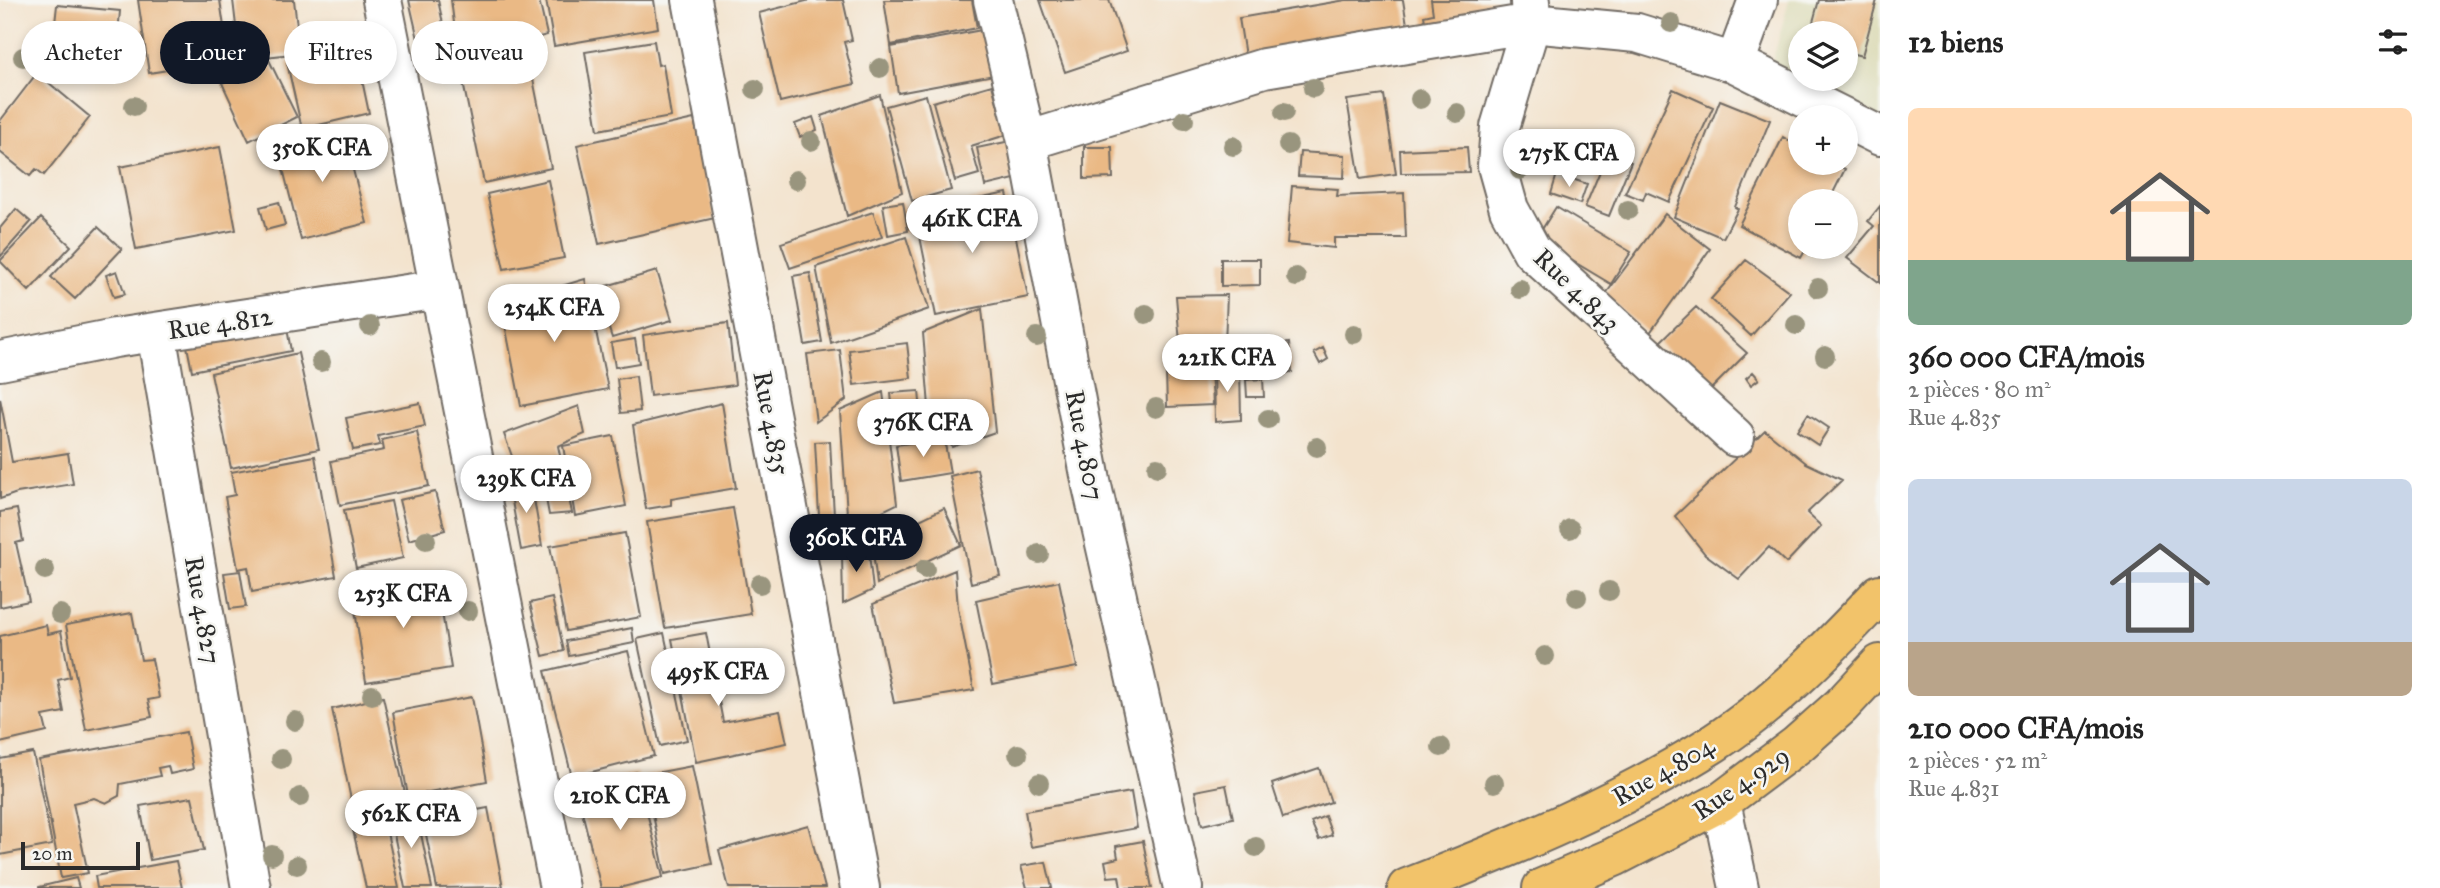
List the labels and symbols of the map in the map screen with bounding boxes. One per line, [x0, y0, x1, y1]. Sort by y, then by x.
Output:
pin: 350K CFA [250, 124, 394, 184]
pin: 275K CFA [1497, 130, 1641, 189]
pin: 461K CFA [900, 196, 1044, 255]
street label: Rue 4.843 [1527, 241, 1627, 339]
pin: 254K CFA [482, 284, 626, 344]
street label: Rue 4.812 [165, 300, 275, 346]
pin: 221K CFA [1155, 334, 1299, 394]
street label: Rue 4.835 [746, 368, 798, 478]
street label: Rue 4.807 [1059, 387, 1111, 503]
pin: 376K CFA [851, 400, 995, 459]
pin: 239K CFA [454, 456, 598, 515]
pin: 360K CFA [784, 514, 928, 574]
street label: Rue 4.827 [178, 554, 228, 666]
pin: 253K CFA [331, 570, 475, 630]
pin: 495K CFA [646, 648, 790, 708]
street label: Rue 4.804 [1606, 729, 1720, 813]
street label: Rue 4.929 [1687, 739, 1795, 827]
pin: 210K CFA [548, 772, 692, 832]
pin: 562K CFA [339, 790, 483, 850]
scale bar [21, 839, 140, 871]

